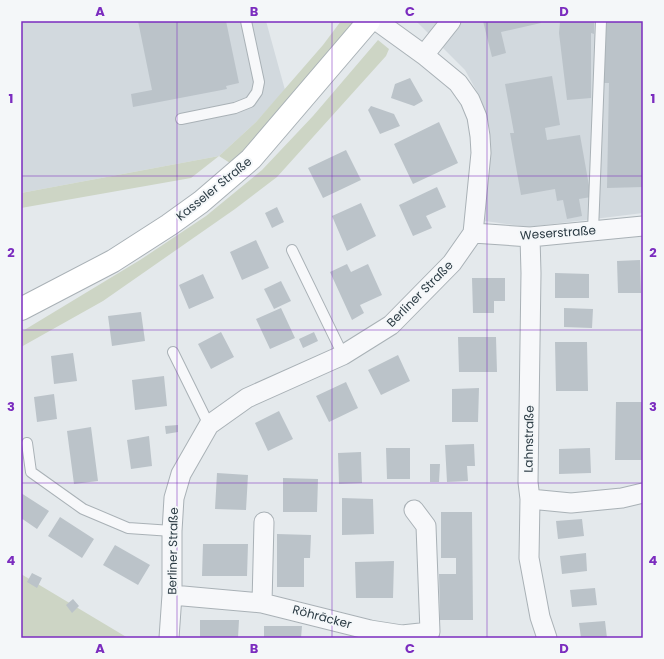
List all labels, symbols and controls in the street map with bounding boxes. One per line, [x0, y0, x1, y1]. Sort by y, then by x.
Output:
text: A [95, 2, 105, 21]
text: B [250, 2, 259, 21]
text: C [405, 2, 415, 21]
text: D [559, 2, 569, 21]
text: 1 [9, 89, 13, 108]
text: 1 [651, 89, 655, 108]
street label: Kasseler Straße [172, 153, 255, 224]
street label: Weserstraße [519, 221, 597, 244]
text: 2 [7, 243, 15, 262]
text: 2 [649, 243, 657, 262]
street label: Berliner Straße [383, 257, 457, 331]
text: 3 [7, 397, 15, 416]
text: 3 [649, 397, 657, 416]
street label: Lahnstraße [519, 405, 538, 473]
street label: Berliner Straße [163, 507, 182, 595]
text: 4 [7, 551, 16, 570]
text: 4 [649, 551, 658, 570]
street label: Röhräcker [291, 600, 354, 633]
text: A [95, 639, 105, 658]
text: B [250, 639, 259, 658]
text: C [405, 639, 415, 658]
text: D [559, 639, 569, 658]

